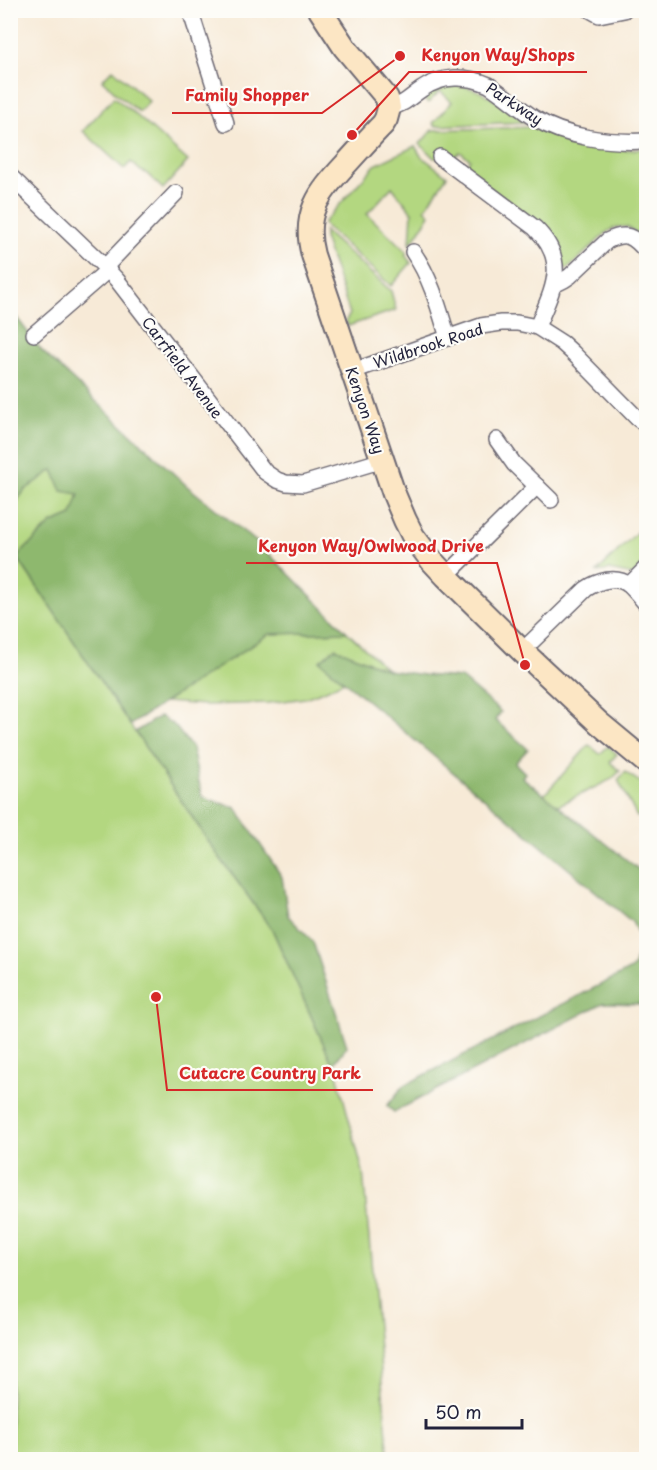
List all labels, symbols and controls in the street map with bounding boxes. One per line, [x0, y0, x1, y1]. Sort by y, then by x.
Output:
callout: Kenyon Way/Shops [409, 38, 587, 72]
text: Kenyon Way/Shops [421, 42, 575, 66]
street label: Parkway [482, 76, 548, 130]
callout: Family Shopper [172, 79, 322, 113]
text: Family Shopper [185, 82, 310, 106]
street label: Carrfield Avenue [137, 311, 229, 423]
street label: Wildbrook Road [370, 316, 486, 374]
street label: Kenyon Way [340, 363, 392, 457]
callout: Kenyon Way/Owlwood Drive [246, 529, 497, 563]
text: Kenyon Way/Owlwood Drive [258, 533, 484, 557]
callout: Cutacre Country Park [167, 1056, 373, 1090]
text: Cutacre Country Park [179, 1060, 361, 1084]
scale bar [426, 1392, 522, 1430]
text: 50 m [435, 1398, 482, 1425]

